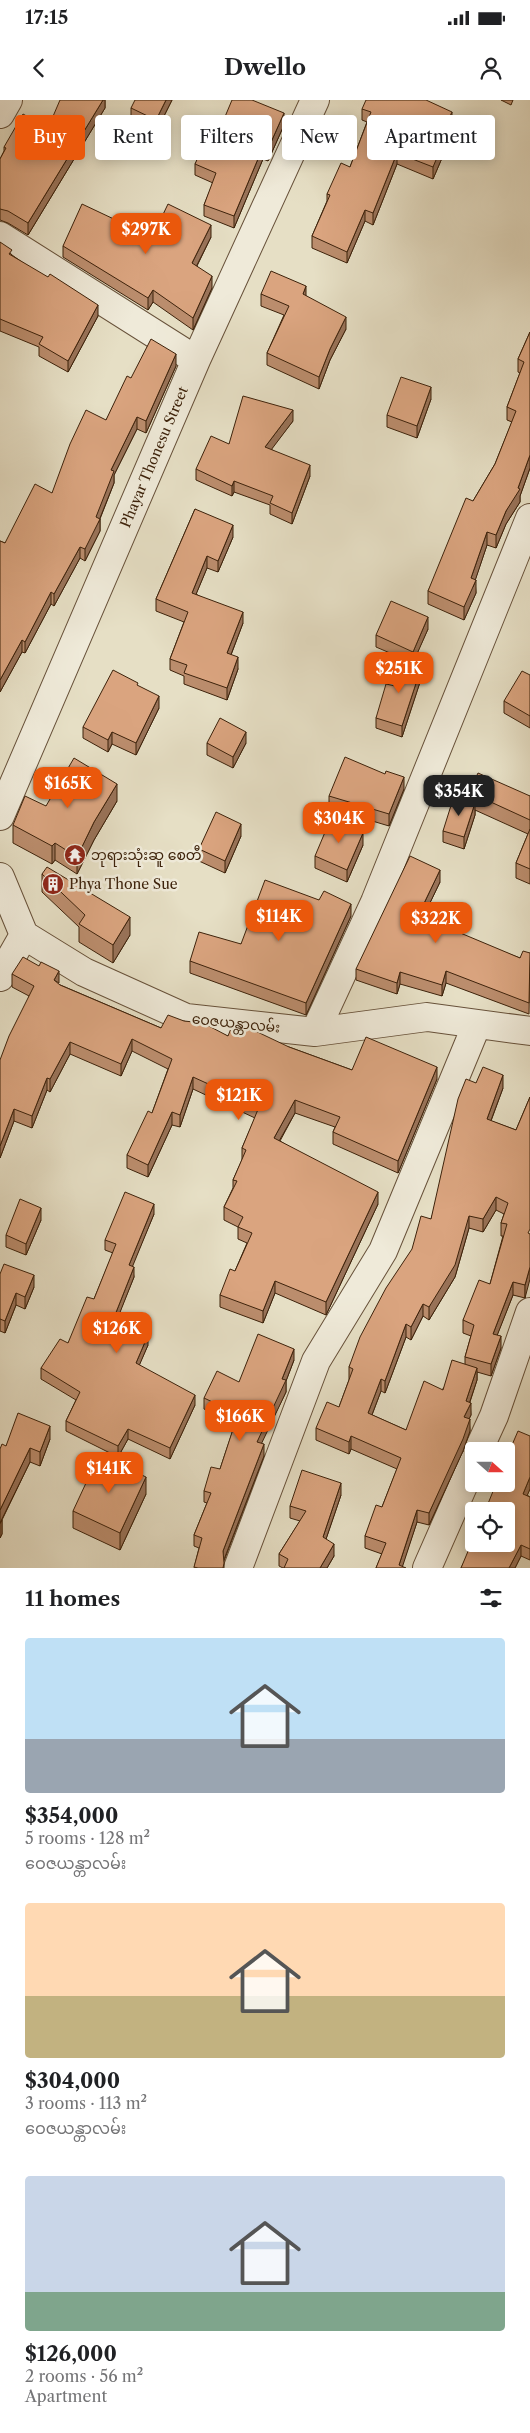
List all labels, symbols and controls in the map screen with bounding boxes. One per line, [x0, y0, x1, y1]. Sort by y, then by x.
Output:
text: 17:15 [25, 6, 68, 29]
icon: back [25, 54, 53, 82]
text: Dwello [224, 54, 306, 81]
icon: person [477, 54, 505, 82]
chip: Buy [15, 115, 85, 160]
chip: Rent [95, 115, 171, 160]
chip: Filters [181, 115, 272, 160]
chip: New [282, 115, 357, 160]
chip: Apartment [367, 115, 495, 160]
pin: $297K [111, 212, 181, 255]
text: $297K [121, 219, 171, 239]
street label: Phayar Thonesu Street [116, 384, 192, 530]
pin: $251K [364, 652, 434, 694]
text: $251K [375, 658, 423, 678]
pin: $165K [33, 766, 103, 809]
text: $165K [44, 773, 92, 793]
pin: $354K [424, 774, 494, 817]
text: $354K [434, 781, 484, 801]
pin: $304K [304, 802, 374, 844]
text: $304K [314, 808, 364, 828]
temple icon: ဘုရားသုံးဆူ စေတီ [63, 843, 87, 867]
place label: ဘုရားသုံးဆူ စေတီ [91, 845, 202, 867]
building icon: Phya Thone Sue [41, 872, 65, 896]
place label: Phya Thone Sue [69, 875, 178, 893]
pin: $114K [244, 900, 314, 942]
pin: $322K [401, 902, 471, 944]
text: $114K [256, 906, 302, 926]
text: $322K [411, 908, 461, 928]
street label: ဝေဇယန္တာလမ်း [191, 1008, 281, 1040]
pin: $121K [204, 1078, 274, 1121]
text: $121K [216, 1085, 262, 1105]
pin: $126K [82, 1312, 152, 1354]
text: $126K [93, 1318, 141, 1338]
pin: $166K [205, 1400, 275, 1442]
text: $166K [216, 1406, 264, 1426]
north arrow [465, 1442, 515, 1492]
map controls [465, 1442, 515, 1552]
pin: $141K [74, 1452, 144, 1494]
text: $141K [86, 1458, 132, 1478]
button: locate [465, 1502, 515, 1552]
icon: filters [477, 1584, 505, 1612]
text: 11 homes [25, 1586, 120, 1611]
icon: home [220, 1671, 310, 1761]
text: $354,000 [25, 1803, 118, 1828]
text: 5 rooms · 128 m² [25, 1828, 150, 1848]
text: ဝေဇယန္တာလမ်း [25, 1853, 126, 1873]
icon: home [220, 1936, 310, 2026]
text: $304,000 [25, 2068, 120, 2093]
text: 3 rooms · 113 m² [25, 2093, 147, 2113]
text: ဝေဇယန္တာလမ်း [25, 2118, 126, 2138]
icon: home [220, 2208, 310, 2298]
text: $126,000 [25, 2341, 117, 2366]
text: 2 rooms · 56 m² [25, 2366, 143, 2386]
text: Apartment [25, 2386, 107, 2406]

